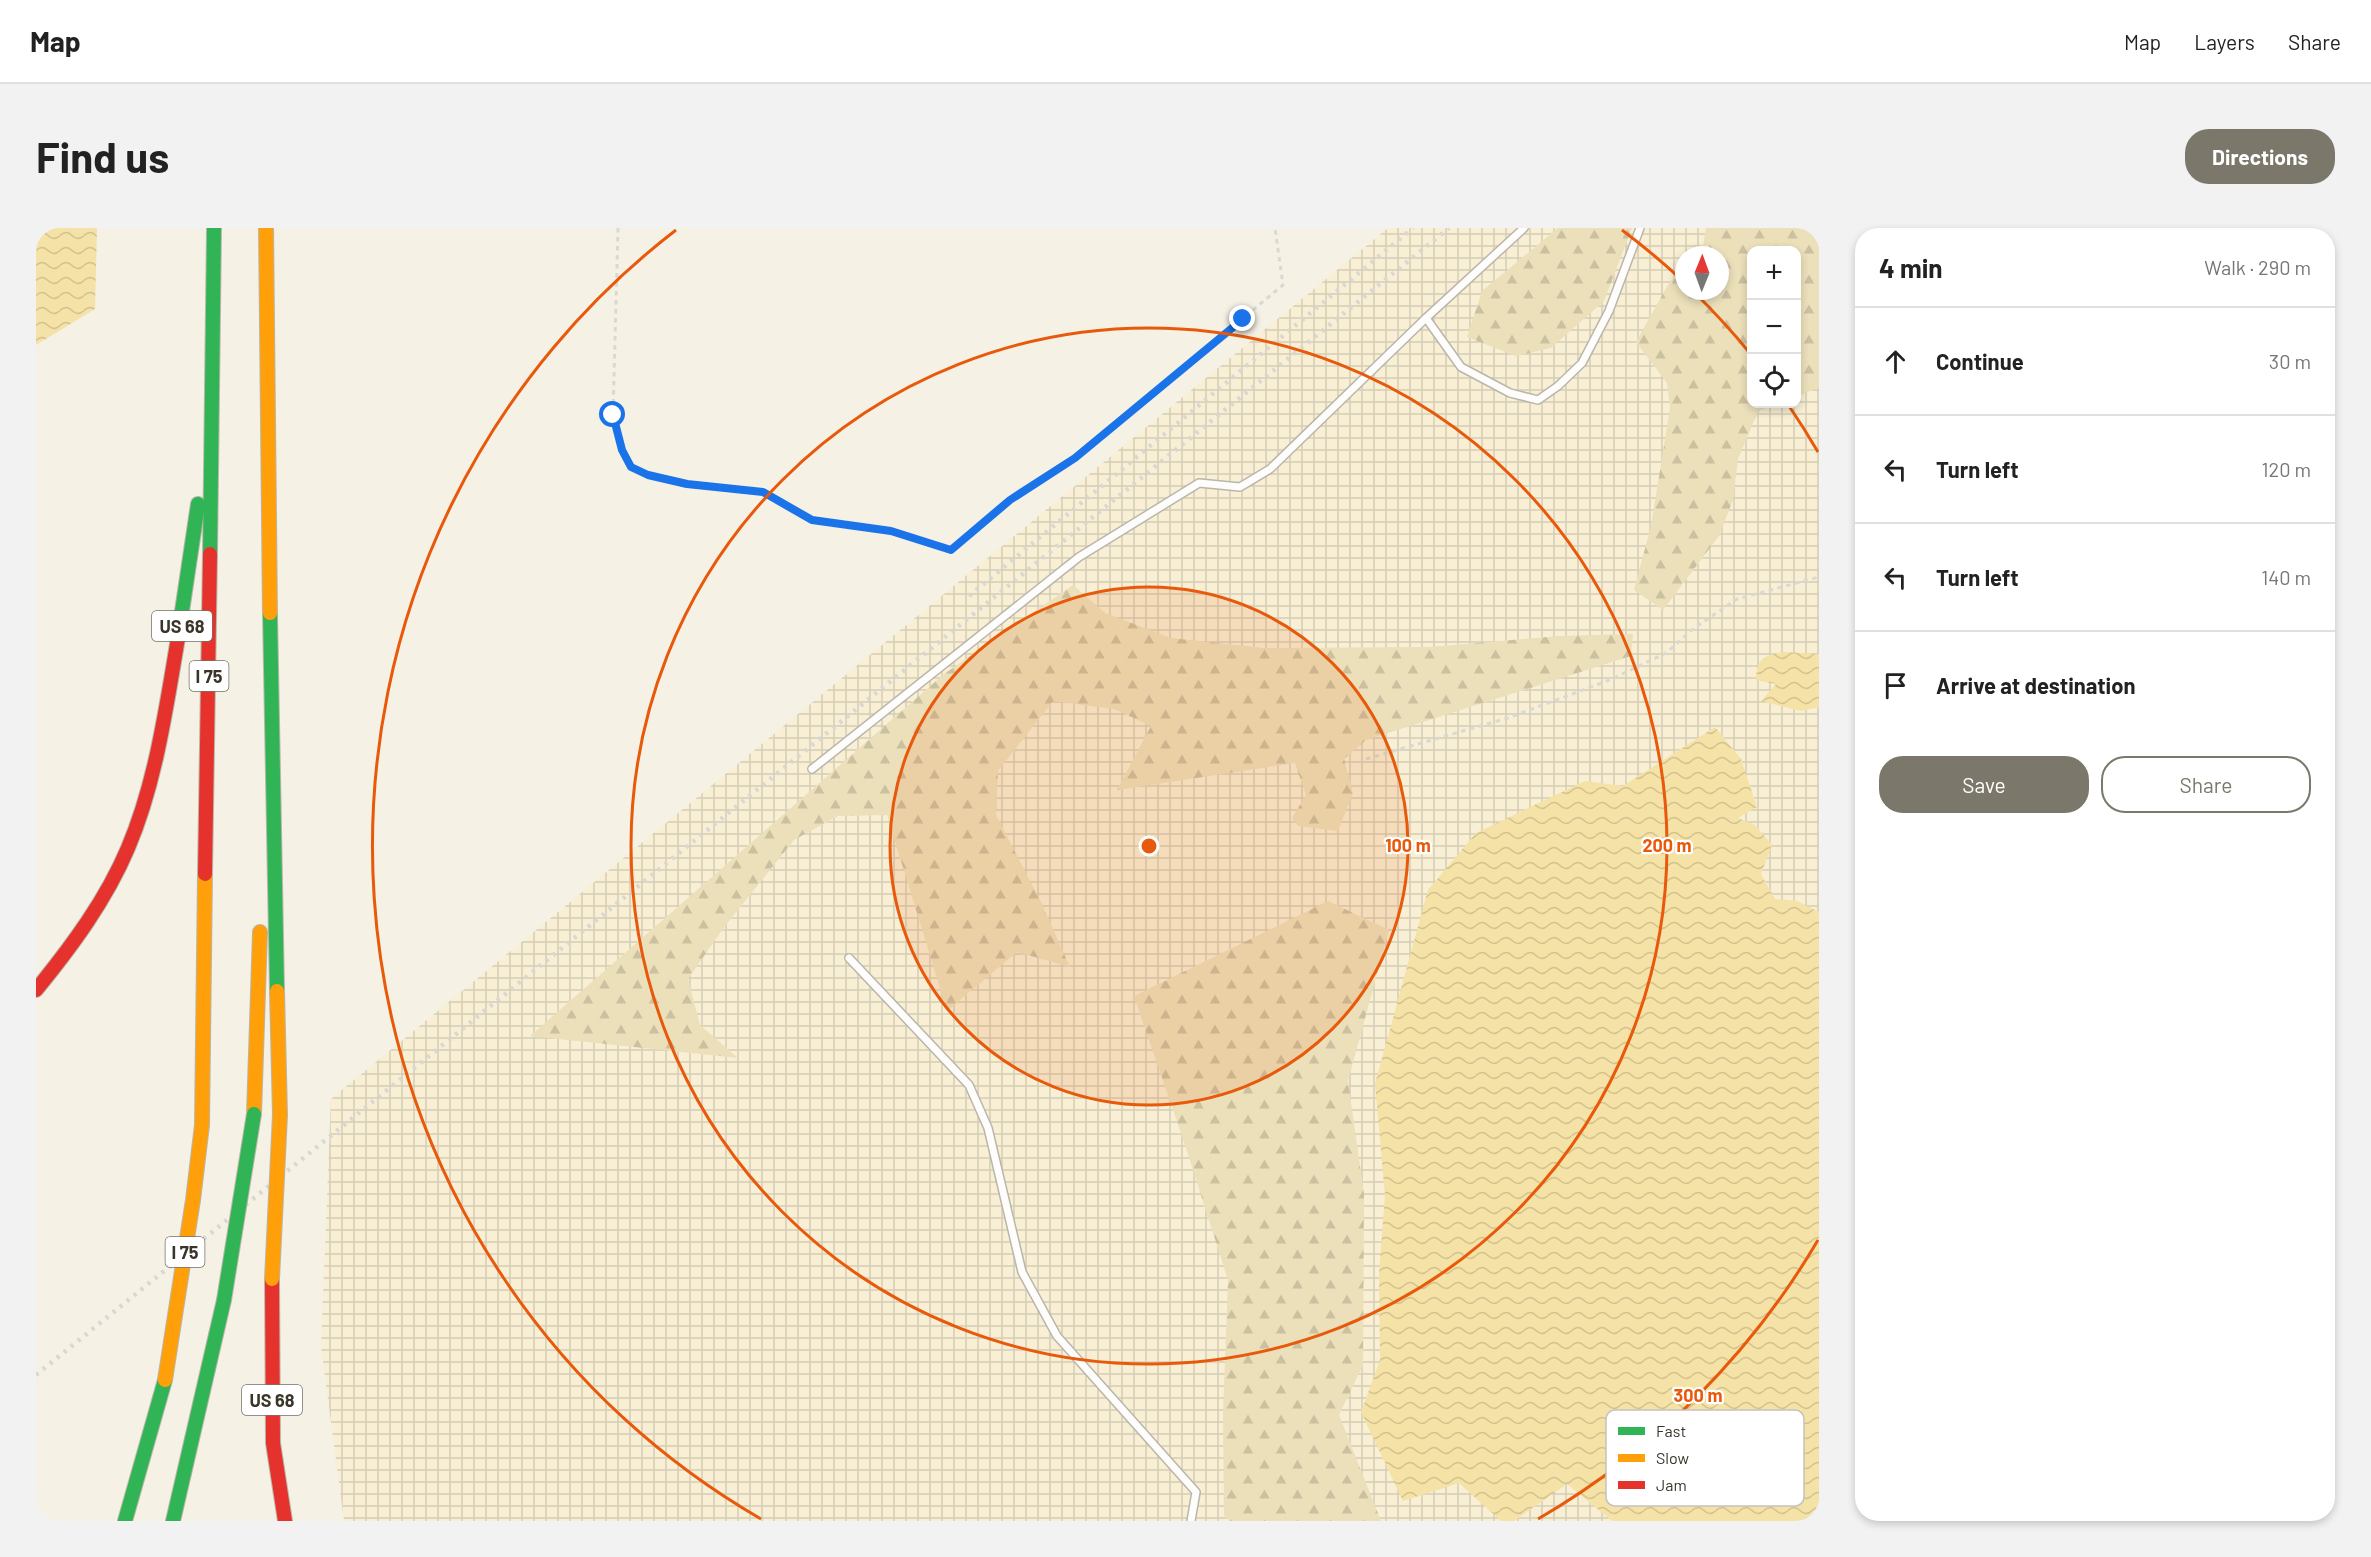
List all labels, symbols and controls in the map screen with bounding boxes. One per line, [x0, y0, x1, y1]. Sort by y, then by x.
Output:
text: Map [30, 24, 81, 58]
text: Map [2124, 29, 2161, 54]
text: Layers [2194, 29, 2255, 54]
text: Share [2288, 29, 2341, 54]
button: Directions [2185, 129, 2335, 184]
text: Find us [36, 131, 169, 181]
north arrow [1675, 246, 1729, 300]
map controls [1747, 246, 1801, 408]
button: + [1747, 246, 1801, 300]
text: 4 min [1879, 252, 1943, 283]
text: Walk · 290 m [2204, 255, 2311, 279]
button: − [1747, 300, 1801, 354]
route end [1229, 305, 1255, 331]
icon: ahead [1879, 345, 1912, 378]
text: Continue [1936, 348, 2024, 374]
text: 30 m [2269, 349, 2311, 373]
button: locate [1747, 354, 1801, 408]
route start [599, 401, 625, 427]
icon: left [1879, 453, 1912, 486]
text: Turn left [1936, 456, 2019, 482]
text: 120 m [2261, 457, 2311, 481]
icon: left [1879, 561, 1912, 594]
text: Turn left [1936, 564, 2019, 590]
text: 140 m [2261, 565, 2311, 589]
road number: US 68 [152, 611, 212, 641]
road number: I 75 [190, 661, 228, 691]
icon: arrive [1879, 669, 1912, 702]
text: Arrive at destination [1936, 672, 2135, 698]
button: Save [1879, 756, 2089, 813]
button: Share [2101, 756, 2311, 813]
text: 100 m [1385, 834, 1431, 856]
text: 200 m [1642, 834, 1692, 856]
centre of rings [1139, 836, 1159, 856]
road number: I 75 [166, 1237, 204, 1267]
text: 300 m [1674, 1384, 1722, 1406]
road number: US 68 [242, 1385, 302, 1415]
legend [1606, 1410, 1804, 1506]
text: Fast [1656, 1421, 1686, 1440]
text: Slow [1656, 1448, 1689, 1467]
text: Jam [1656, 1475, 1687, 1494]

